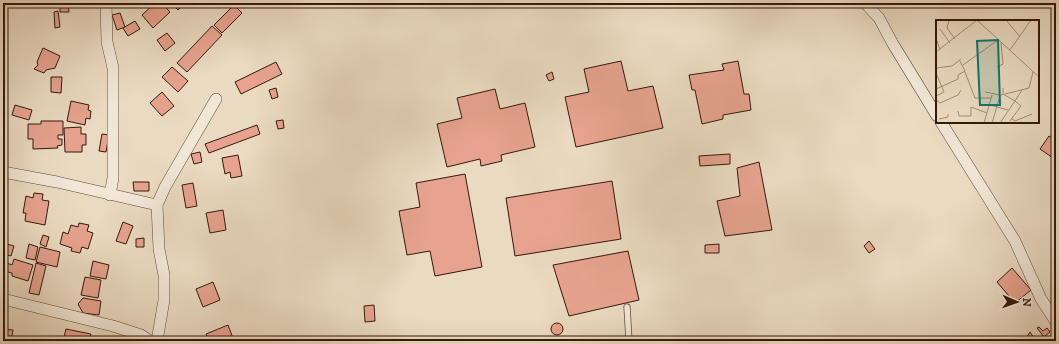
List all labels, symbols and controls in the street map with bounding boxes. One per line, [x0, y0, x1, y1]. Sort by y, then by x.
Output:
inset map [936, 20, 1039, 123]
north arrow [997, 282, 1037, 322]
text: N [1019, 298, 1033, 307]

